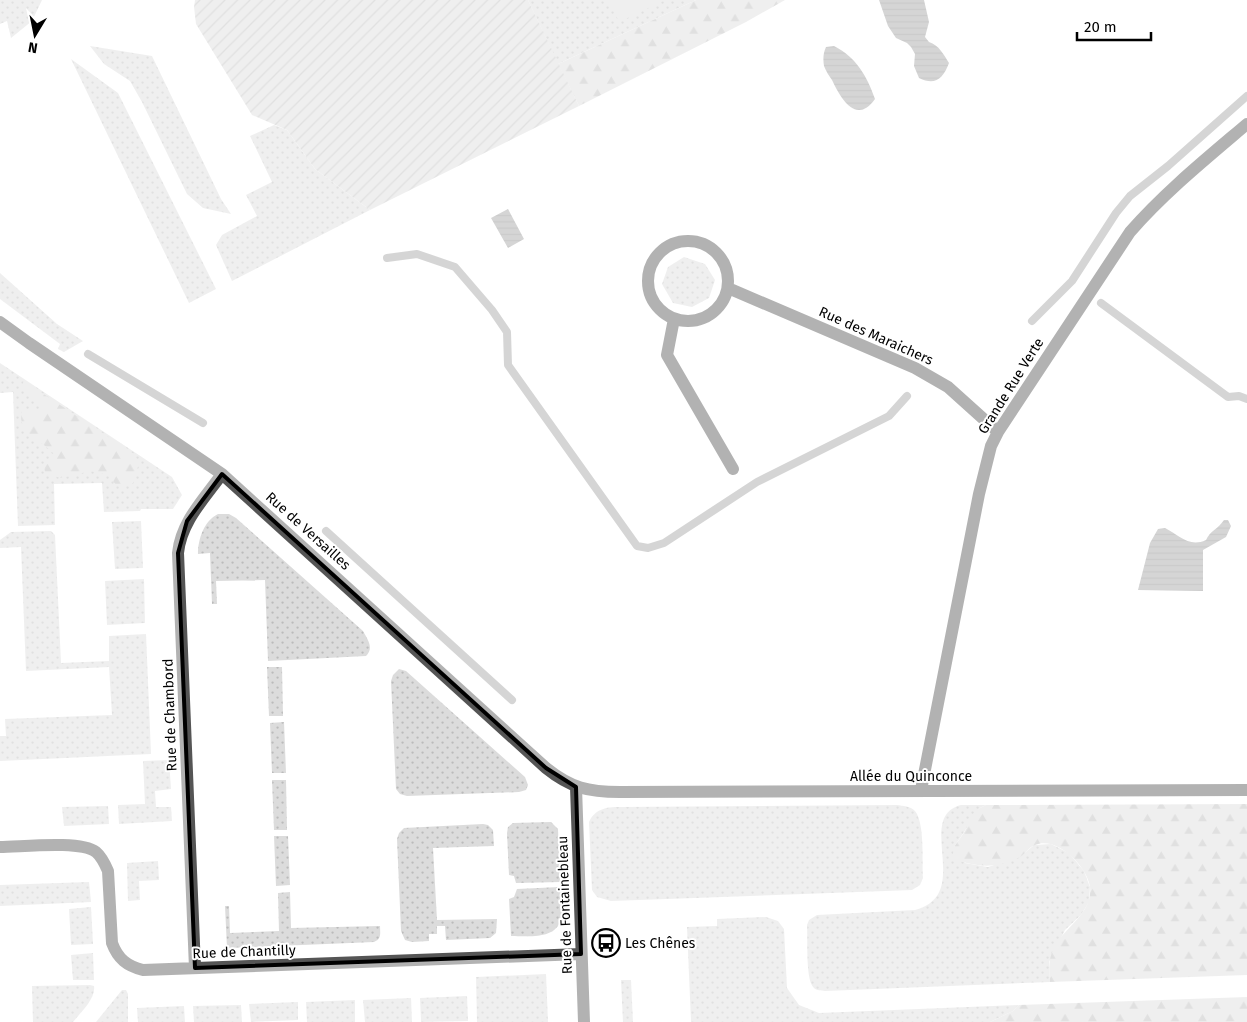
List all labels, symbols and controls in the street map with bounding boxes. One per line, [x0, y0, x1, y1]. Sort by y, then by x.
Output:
north arrow [10, 10, 60, 60]
scale bar [1077, 10, 1151, 42]
text: 20 m [1084, 18, 1117, 36]
text: N [27, 38, 39, 56]
street label: Rue des Maraichers [816, 303, 936, 369]
street label: Grande Rue Verte [975, 335, 1047, 437]
street label: Rue de Versailles [262, 488, 354, 574]
street label: Rue de Chambord [160, 658, 180, 772]
street label: Allée du Quinconce [850, 768, 972, 785]
street label: Rue de Fontainebleau [554, 836, 576, 974]
bus stop icon: Les Chênes [591, 928, 621, 958]
place label: Les Chênes [625, 935, 696, 952]
street label: Rue de Chantilly [192, 942, 296, 962]

